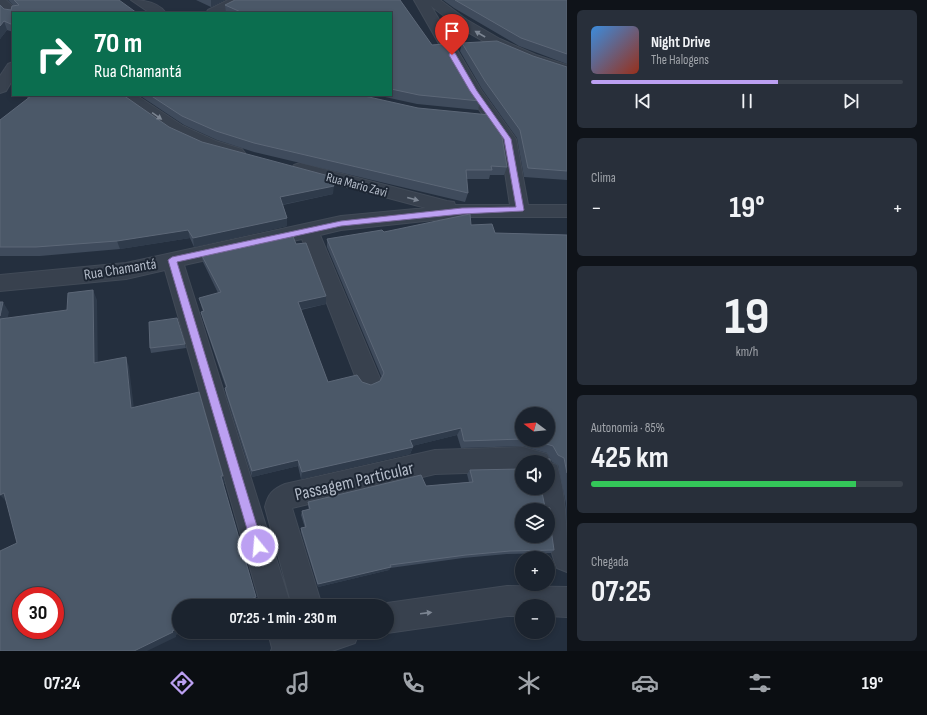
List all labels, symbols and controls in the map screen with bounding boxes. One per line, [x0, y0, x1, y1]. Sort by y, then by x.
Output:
pin [435, 14, 469, 55]
icon: arrive [441, 20, 463, 42]
text: 70 m [94, 27, 142, 60]
icon: right [28, 28, 80, 80]
one-way arrow [474, 30, 486, 37]
text: Night Drive [651, 33, 710, 52]
text: The Halogens [651, 52, 709, 68]
text: Rua Chamantá [94, 61, 182, 82]
icon: previous [632, 90, 654, 112]
icon: pause [736, 90, 758, 112]
icon: next [840, 90, 862, 112]
one-way arrow [152, 112, 163, 120]
street label: Rua Mario Zavi [325, 169, 389, 201]
text: Clima [591, 170, 616, 186]
text: 19° [729, 190, 765, 226]
text: − [591, 195, 602, 222]
text: + [892, 195, 903, 222]
one-way arrow [407, 196, 419, 202]
street label: Rua Chamantá [83, 254, 158, 285]
text: 19 [724, 286, 770, 349]
text: km/h [736, 344, 758, 360]
north arrow [515, 407, 555, 447]
map controls [515, 407, 555, 639]
text: Autonomia · 85% [591, 420, 665, 436]
text: 425 km [591, 440, 669, 476]
button: sound [515, 455, 555, 495]
street label: Passagem Particular [293, 458, 416, 505]
button: layers [515, 503, 555, 543]
position arrow [237, 525, 279, 567]
button: + [515, 551, 555, 591]
text: Chegada [591, 554, 629, 570]
text: 07:25 [591, 574, 651, 610]
speed limit sign: 30 [12, 587, 64, 639]
button: − [515, 599, 555, 639]
text: 07:25 · 1 min · 230 m [229, 609, 337, 628]
one-way arrow [420, 610, 432, 616]
icon: directions [168, 669, 196, 697]
icon: music [284, 669, 312, 697]
icon: phone [399, 669, 427, 697]
icon: climate [515, 669, 543, 697]
icon: car [631, 669, 659, 697]
icon: filters [746, 669, 774, 697]
text: 07:24 [44, 673, 80, 694]
text: 19° [862, 673, 883, 694]

